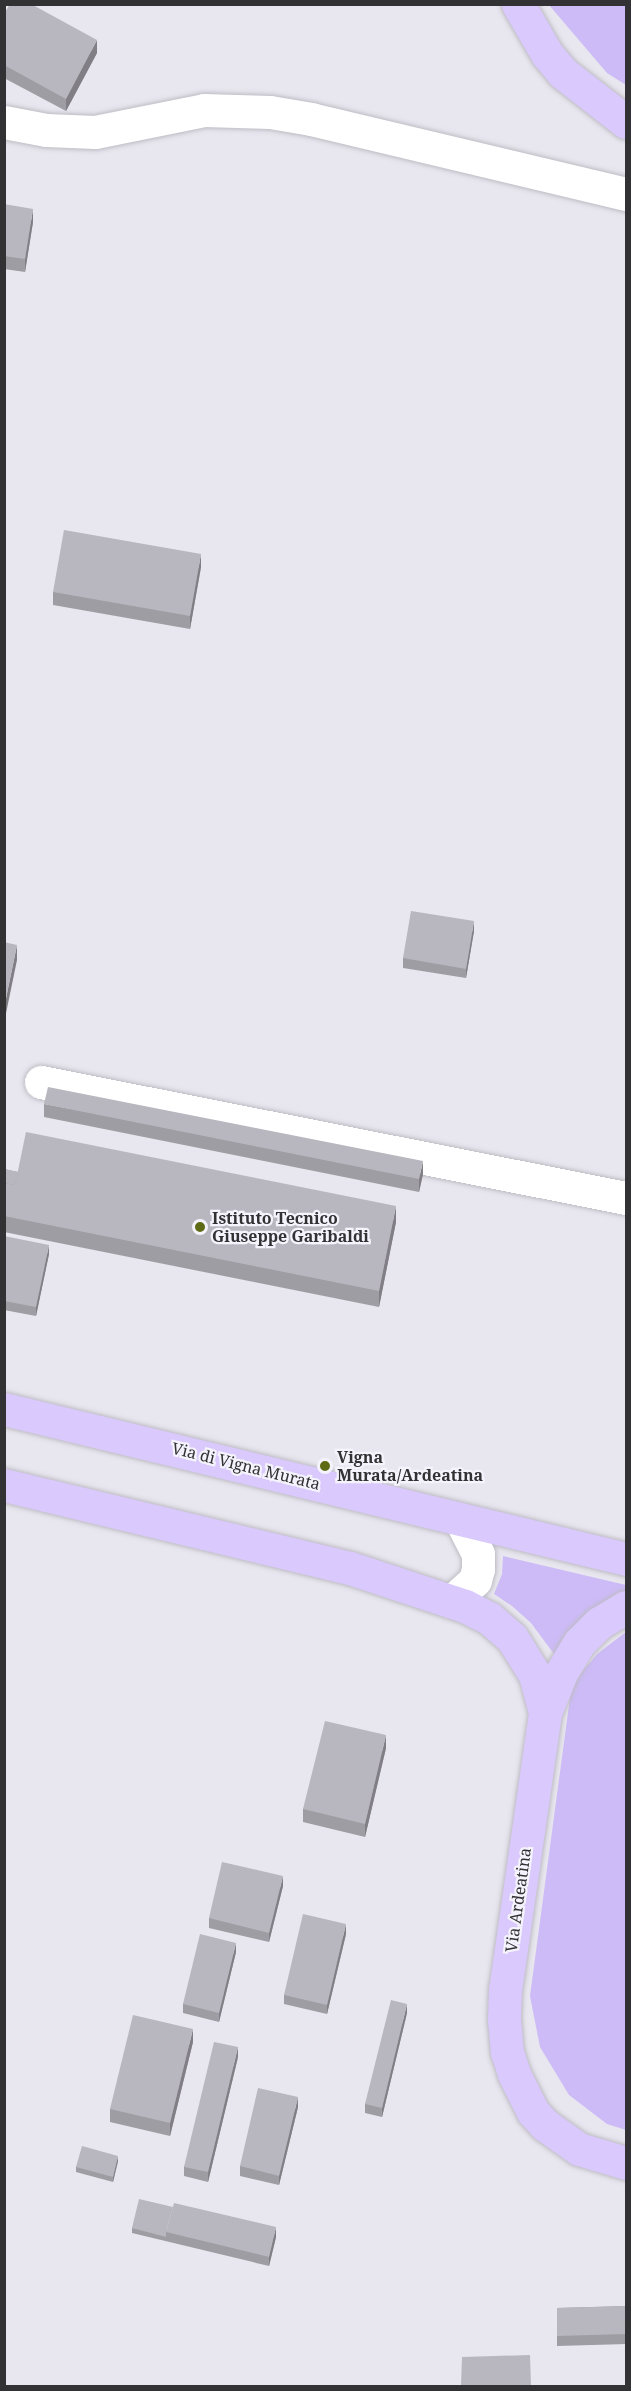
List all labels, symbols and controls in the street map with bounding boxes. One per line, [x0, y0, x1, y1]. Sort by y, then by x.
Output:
place label: Istituto Tecnico Giuseppe Garibaldi [212, 1208, 369, 1246]
marker: Istituto Tecnico Giuseppe Garibaldi [193, 1220, 207, 1234]
street label: Via di Vigna Murata [170, 1438, 322, 1494]
place label: Vigna Murata/Ardeatina [337, 1447, 483, 1485]
marker: Vigna Murata/Ardeatina [318, 1459, 332, 1473]
street label: Via Ardeatina [501, 1846, 535, 1954]

